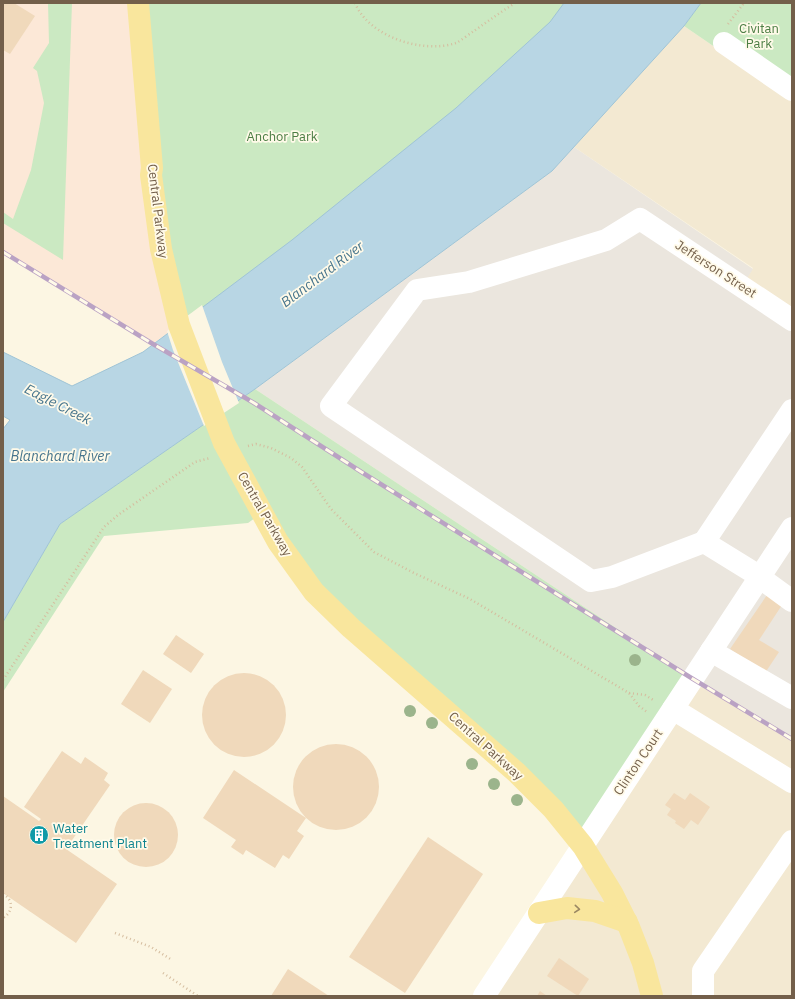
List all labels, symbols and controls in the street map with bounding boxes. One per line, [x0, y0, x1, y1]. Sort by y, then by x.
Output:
park label: Civitan Park [739, 20, 779, 52]
park label: Anchor Park [246, 128, 318, 145]
street label: Central Parkway [144, 163, 172, 260]
water label: Blanchard River [277, 236, 368, 311]
street label: Jefferson Street [672, 236, 760, 302]
water label: Eagle Creek [22, 380, 95, 429]
water label: Blanchard River [10, 447, 111, 465]
street label: Central Parkway [234, 469, 296, 560]
street label: Central Parkway [445, 708, 527, 784]
street label: Clinton Court [610, 725, 666, 799]
place label: Water Treatment Plant [53, 820, 147, 852]
building icon: Water Treatment Plant [28, 824, 50, 846]
one-way arrow [574, 905, 580, 914]

